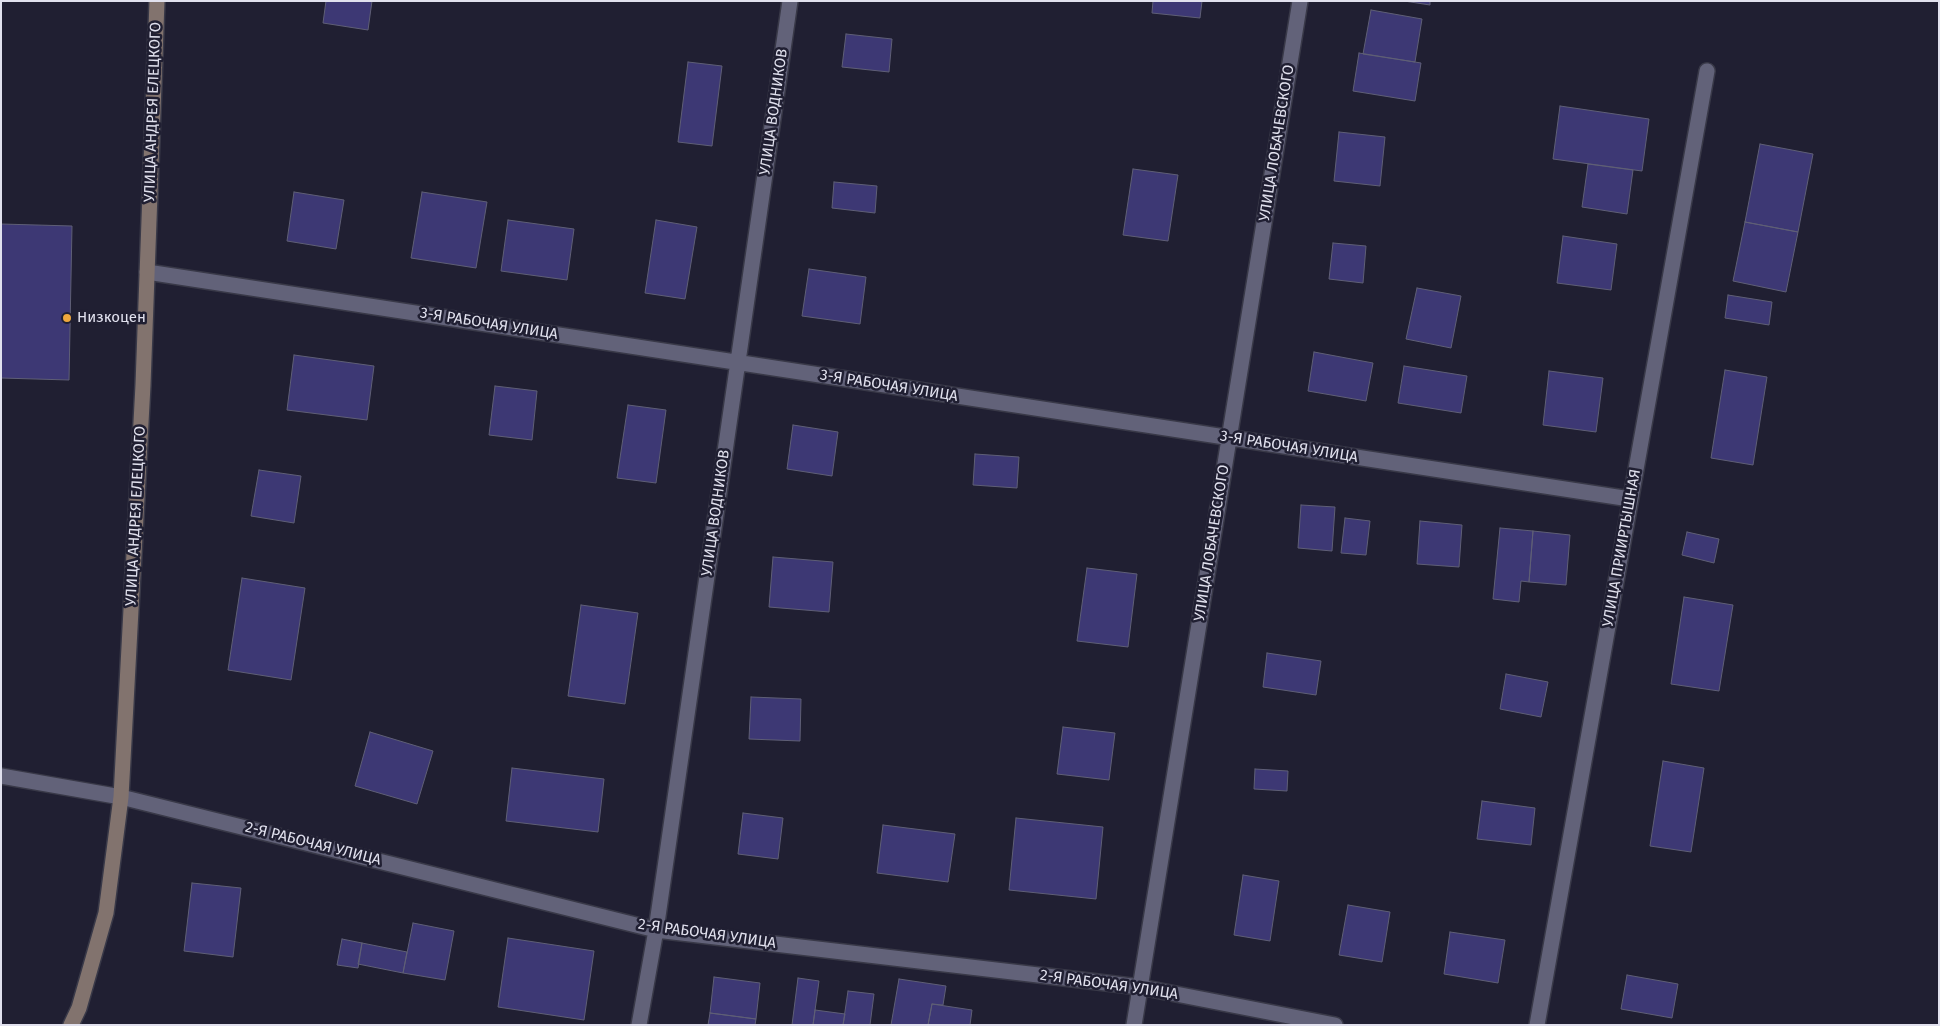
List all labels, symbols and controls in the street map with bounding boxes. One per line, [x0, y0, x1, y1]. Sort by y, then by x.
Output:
street label: УЛИЦА АНДРЕЯ ЕЛЕЦКОГО [141, 22, 165, 202]
street label: УЛИЦА ВОДНИКОВ [756, 48, 792, 176]
street label: УЛИЦА ЛОБАЧЕВСКОГО [1256, 63, 1298, 223]
street label: 3-Я РАБОЧАЯ УЛИЦА [419, 304, 559, 344]
place label: Низкоцен [77, 309, 146, 327]
marker: Низкоцен [61, 312, 73, 324]
street label: 3-Я РАБОЧАЯ УЛИЦА [819, 366, 959, 406]
street label: УЛИЦА АНДРЕЯ ЕЛЕЦКОГО [122, 426, 150, 606]
street label: 3-Я РАБОЧАЯ УЛИЦА [1219, 427, 1359, 467]
street label: УЛИЦА ВОДНИКОВ [698, 449, 734, 577]
street label: УЛИЦА ЛОБАЧЕВСКОГО [1191, 463, 1233, 623]
street label: УЛИЦА ПРИИРТЫШНАЯ [1599, 468, 1645, 628]
street label: 2-Я РАБОЧАЯ УЛИЦА [243, 818, 383, 870]
street label: 2-Я РАБОЧАЯ УЛИЦА [637, 915, 777, 953]
street label: 2-Я РАБОЧАЯ УЛИЦА [1039, 966, 1179, 1004]

